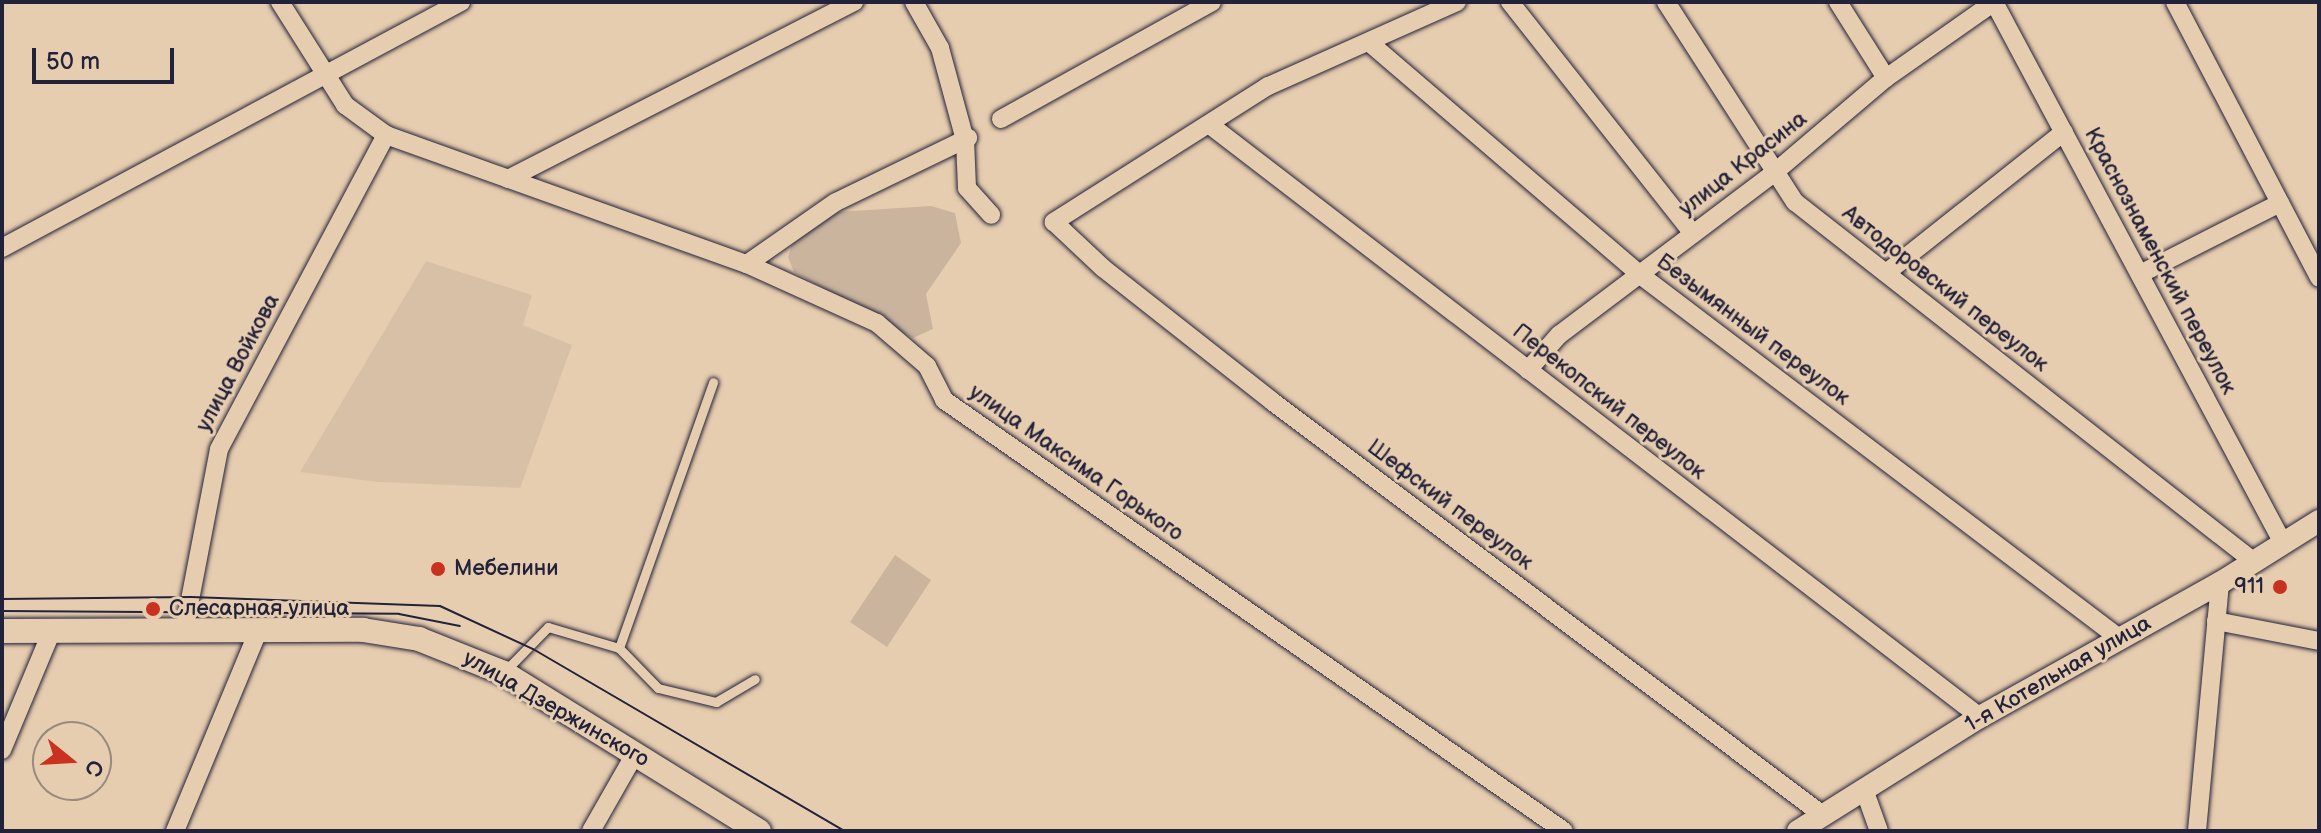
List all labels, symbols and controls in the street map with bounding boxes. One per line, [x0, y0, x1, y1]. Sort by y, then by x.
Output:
scale bar [36, 32, 178, 82]
text: 50 m [46, 47, 100, 76]
street label: улица Красина [1674, 106, 1812, 222]
street label: Краснознаменский переулок [2078, 123, 2242, 399]
street label: Автодоровский переулок [1837, 200, 2053, 378]
street label: Безымянный переулок [1651, 249, 1855, 411]
street label: улица Войкова [191, 290, 285, 436]
street label: Перекопский переулок [1507, 318, 1711, 486]
street label: улица Максима Горького [964, 379, 1188, 547]
street label: Шефский переулок [1362, 434, 1538, 576]
place label: Мебелини [454, 556, 558, 582]
marker: Мебелини [429, 560, 447, 578]
place label: 911 [2234, 574, 2264, 600]
marker: 911 [2271, 578, 2289, 596]
place label: Слесарная улица [169, 596, 349, 622]
marker: Слесарная улица [144, 600, 162, 618]
street label: 1-я Котельная улица [1960, 610, 2156, 738]
street label: улица Дзержинского [458, 645, 654, 773]
north arrow [32, 721, 112, 801]
text: С [78, 756, 109, 779]

